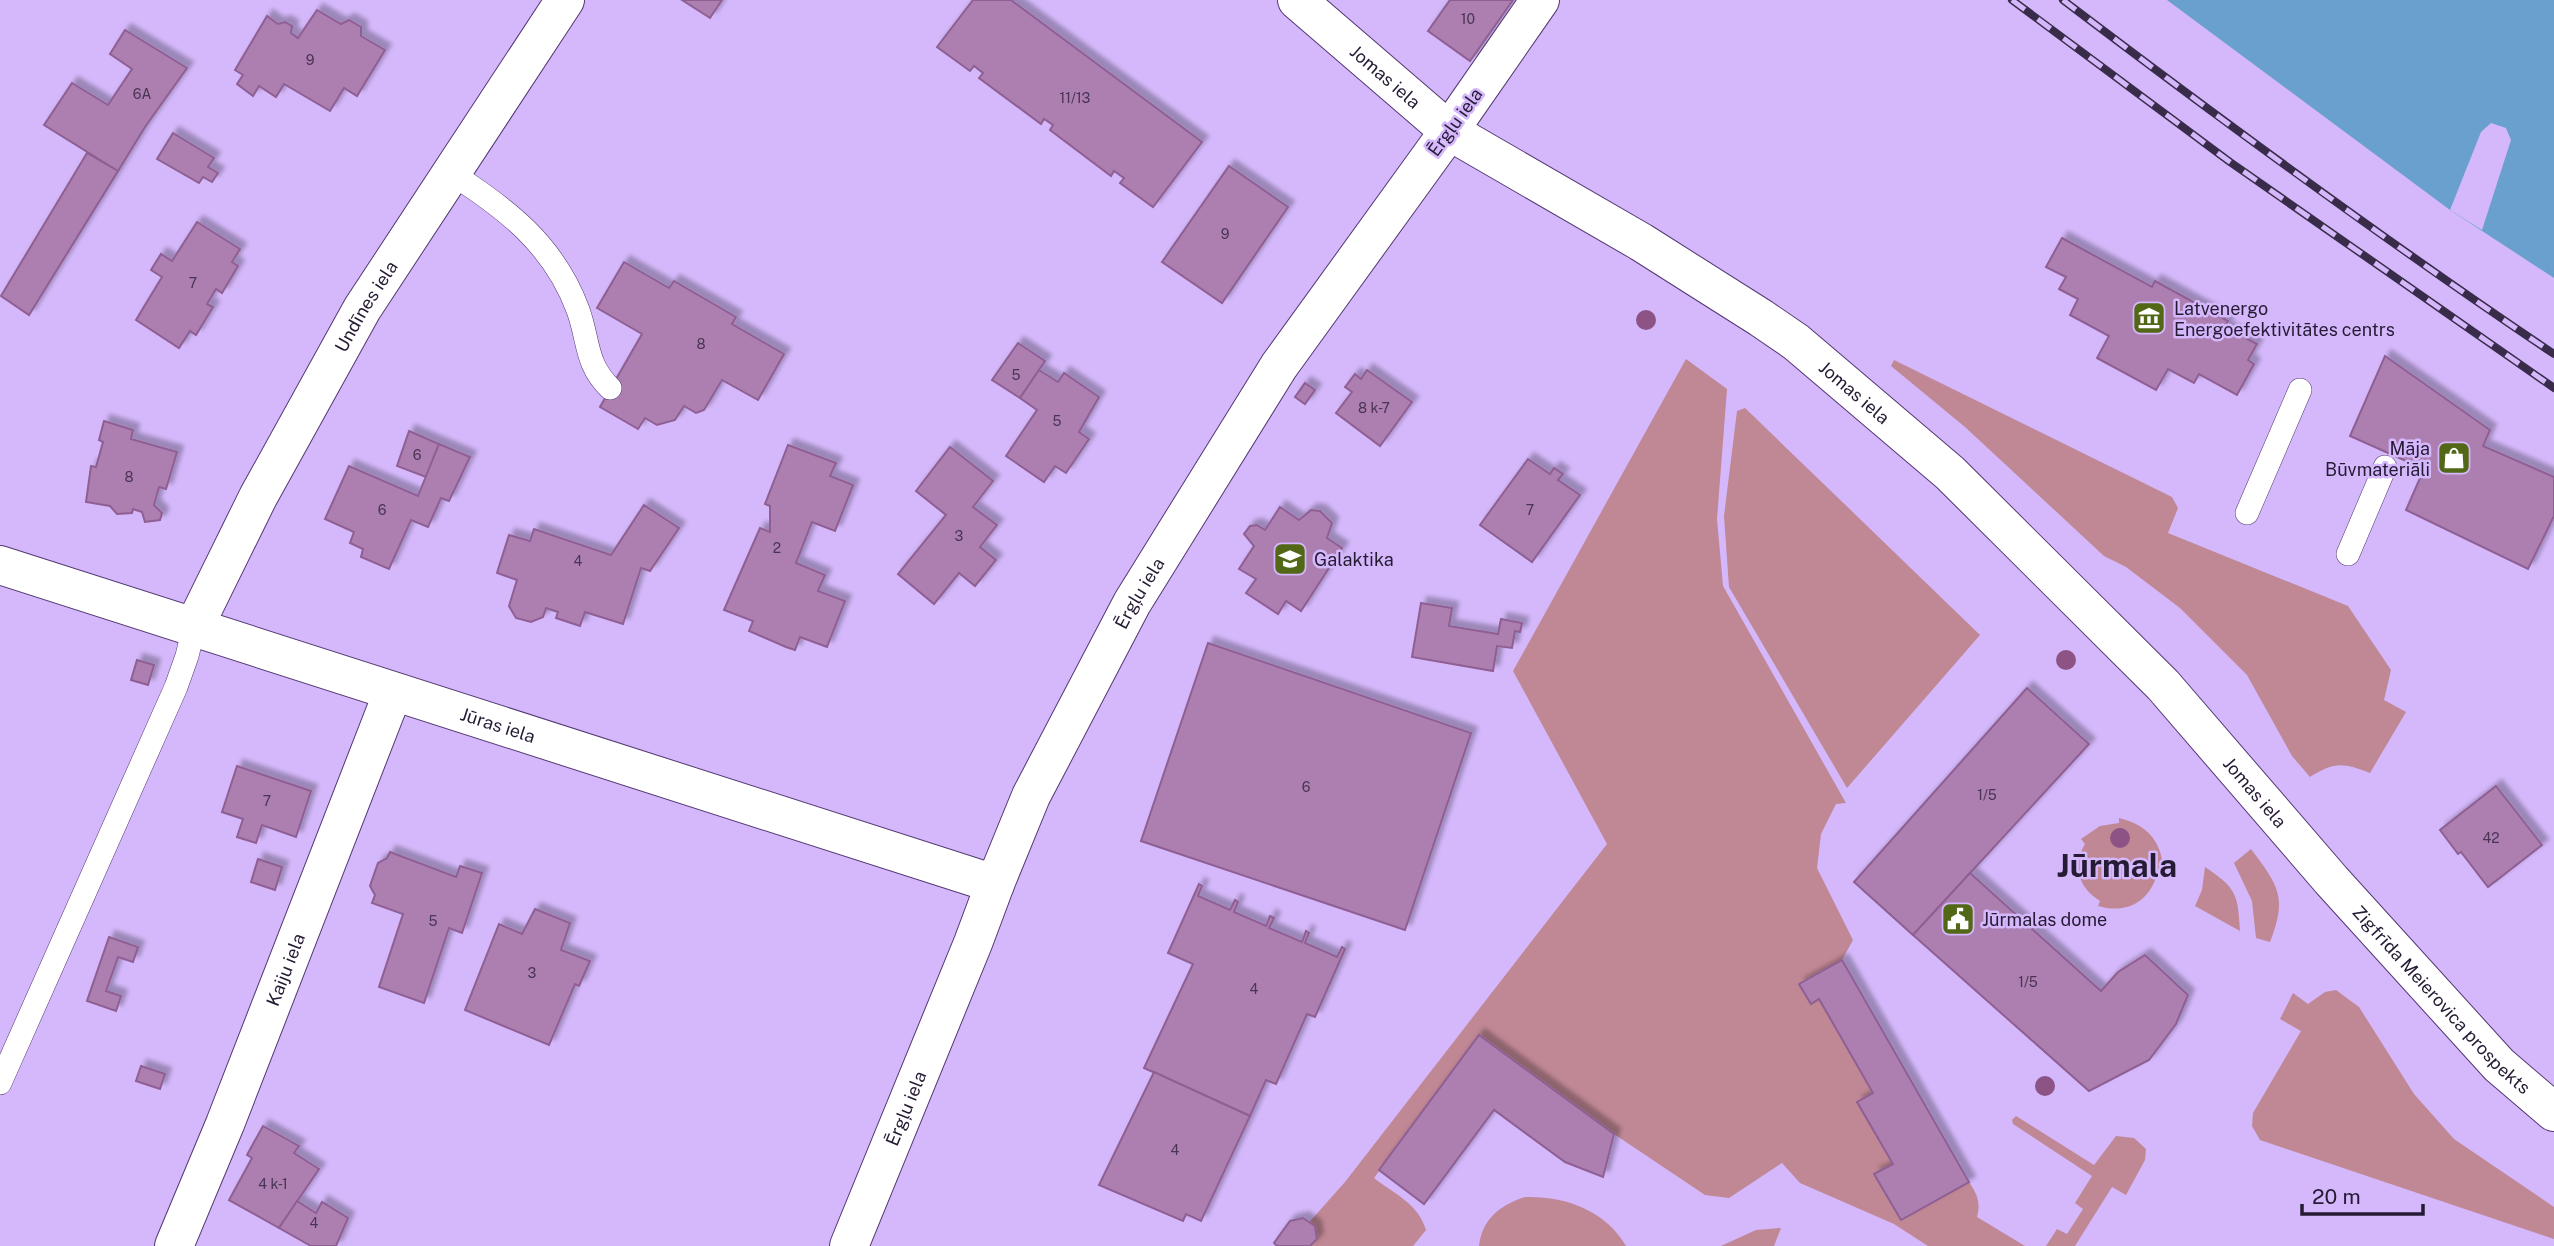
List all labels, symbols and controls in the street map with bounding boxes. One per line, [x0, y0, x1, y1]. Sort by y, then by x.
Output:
house number: 10 [1461, 11, 1475, 27]
street label: Jomas iela [1346, 40, 1425, 112]
house number: 9 [306, 52, 315, 68]
street label: Ērgļu iela [1423, 83, 1487, 160]
house number: 6A [133, 86, 151, 102]
house number: 11/13 [1060, 90, 1091, 106]
house number: 9 [1221, 226, 1230, 242]
street label: Undīnes iela [330, 257, 401, 355]
house number: 7 [189, 275, 197, 291]
place label: Latvenergo Energoefektivitātes centrs [2174, 298, 2395, 340]
museum icon: Latvenergo Energoefektivitātes centrs [2130, 299, 2168, 337]
house number: 8 [696, 336, 706, 352]
street label: Jomas iela [1815, 356, 1894, 428]
house number: 5 [1012, 367, 1021, 383]
house number: 8 k-7 [1358, 400, 1390, 416]
house number: 5 [1053, 413, 1062, 429]
place label: Māja Būvmateriāli [2325, 438, 2430, 480]
shop icon: Māja Būvmateriāli [2435, 439, 2473, 477]
house number: 6 [413, 447, 422, 463]
house number: 8 [124, 469, 134, 485]
house number: 6 [378, 502, 387, 518]
house number: 7 [1526, 502, 1534, 518]
house number: 3 [955, 528, 964, 544]
house number: 2 [773, 540, 781, 556]
school or university icon: Galaktika [1271, 540, 1309, 578]
place label: Galaktika [1314, 549, 1394, 570]
house number: 4 [574, 553, 583, 569]
street label: Ērgļu iela [1109, 554, 1168, 632]
street label: Jūras iela [458, 703, 538, 747]
street label: Jomas iela [2219, 753, 2291, 832]
house number: 6 [1302, 779, 1311, 795]
house number: 1/5 [1977, 787, 1997, 803]
house number: 7 [263, 793, 271, 809]
house number: 42 [2482, 830, 2500, 846]
district label: Jūrmala [2057, 847, 2177, 884]
public building icon: Jūrmalas dome [1939, 900, 1977, 938]
street label: Zigfrīda Meierovica prospekts [2349, 901, 2535, 1098]
place label: Jūrmalas dome [1982, 909, 2107, 930]
house number: 5 [429, 913, 438, 929]
street label: Kaiju iela [261, 930, 309, 1009]
house number: 3 [528, 965, 537, 981]
house number: 1/5 [2018, 974, 2038, 990]
house number: 4 [1250, 981, 1259, 997]
street label: Ērgļu iela [880, 1068, 930, 1149]
house number: 4 [1171, 1142, 1180, 1158]
scale bar [2302, 1172, 2423, 1216]
house number: 4 k-1 [258, 1176, 288, 1192]
text: 20 m [2312, 1184, 2361, 1209]
house number: 4 [310, 1215, 319, 1231]

